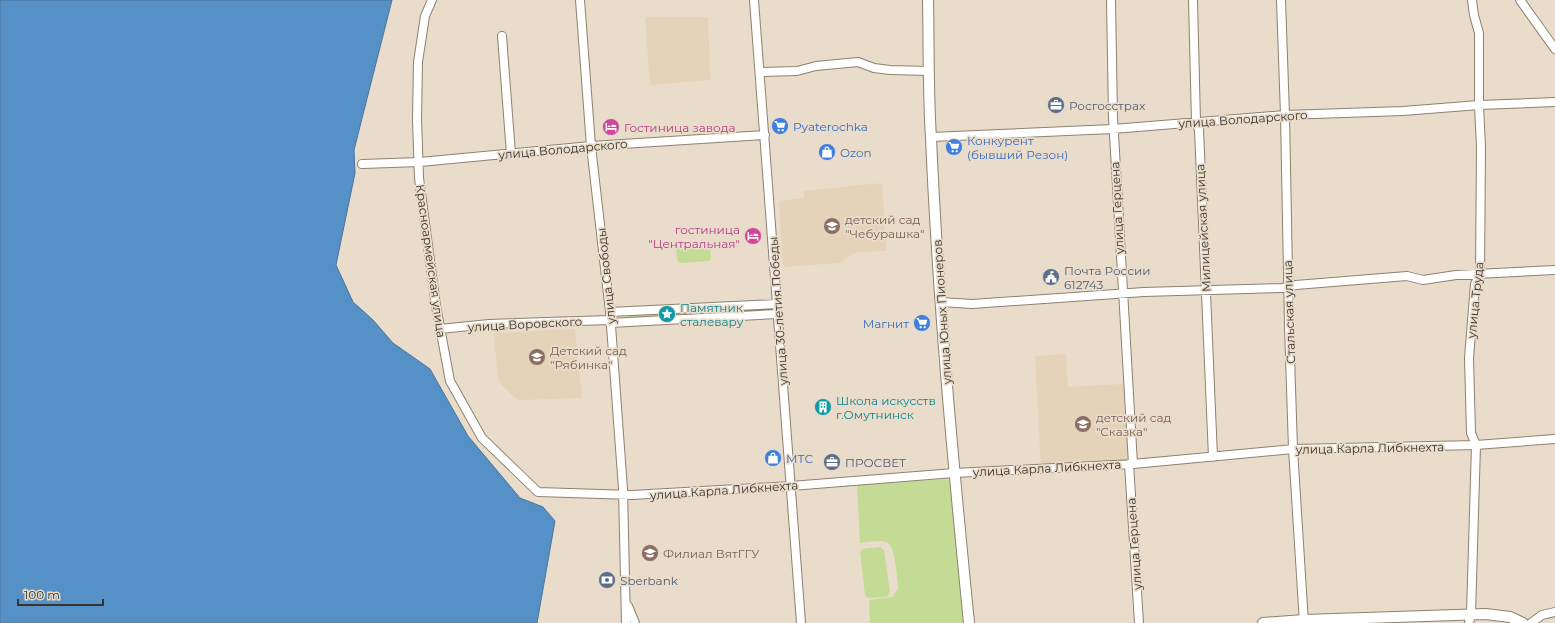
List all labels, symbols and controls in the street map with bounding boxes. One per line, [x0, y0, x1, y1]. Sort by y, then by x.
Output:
office icon: Росгосстрах [1046, 95, 1066, 115]
place label: Росгосстрах [1069, 98, 1146, 113]
street label: улица Володарского [1177, 107, 1309, 131]
supermarket icon: Pyaterochka [770, 116, 790, 136]
hotel icon: Гостиница завода [601, 117, 621, 137]
place label: Pyaterochka [793, 119, 868, 134]
place label: Гостиница завода [624, 120, 735, 135]
place label: Конкурент (бывший Резон) [967, 133, 1068, 162]
street label: улица Володарского [497, 136, 629, 162]
supermarket icon: Конкурент (бывший Резон) [944, 137, 964, 157]
shop icon: Ozon [817, 142, 837, 162]
place label: Ozon [840, 145, 872, 160]
street label: улица Герцена [1107, 161, 1127, 256]
street label: Милицейская улица [1192, 164, 1214, 292]
street label: Красноармейская улица [413, 183, 449, 339]
place label: детский сад "Чебурашка" [845, 212, 925, 241]
school or university icon: детский сад "Чебурашка" [822, 216, 842, 236]
place label: гостиница "Центральная" [648, 222, 740, 251]
hotel icon: гостиница "Центральная" [743, 226, 763, 246]
street label: улица Свободы [593, 227, 619, 326]
street label: улица 30-летия Победы [765, 236, 791, 387]
street label: улица Юных Пионеров [929, 239, 955, 386]
street label: Стальская улица [1280, 260, 1298, 364]
street label: улица Труда [1463, 261, 1486, 340]
place label: Почта России 612743 [1064, 263, 1150, 292]
public building icon: Почта России 612743 [1041, 267, 1061, 287]
place label: Памятник сталевару [680, 300, 744, 329]
place icon: Памятник сталевару [657, 304, 677, 324]
street label: улица Воровского [466, 313, 583, 335]
supermarket icon: Магнит [912, 313, 932, 333]
place label: Магнит [863, 316, 909, 331]
place label: Детский сад "Рябинка" [550, 343, 627, 372]
school or university icon: Детский сад "Рябинка" [527, 347, 547, 367]
place label: Школа искусств г.Омутнинск [836, 393, 936, 422]
building icon: Школа искусств г.Омутнинск [813, 397, 833, 417]
place label: детский сад "Сказка" [1096, 410, 1171, 439]
school or university icon: детский сад "Сказка" [1073, 414, 1093, 434]
street label: улица Карла Либкнехта [1295, 439, 1444, 457]
shop icon: МТС [763, 448, 783, 468]
place label: МТС [786, 451, 813, 466]
office icon: ПРОСВЕТ [822, 452, 842, 472]
place label: ПРОСВЕТ [845, 455, 906, 470]
street label: улица Карла Либкнехта [971, 457, 1122, 479]
street label: улица Карла Либкнехта [648, 477, 799, 503]
street label: улица Герцена [1123, 497, 1145, 592]
school or university icon: Филиал ВятГГУ [640, 543, 660, 563]
place label: Филиал ВятГГУ [663, 546, 760, 561]
bank icon: Sberbank [597, 570, 617, 590]
place label: Sberbank [620, 573, 679, 588]
scale bar [18, 581, 103, 607]
text: 100 m [24, 587, 60, 602]

